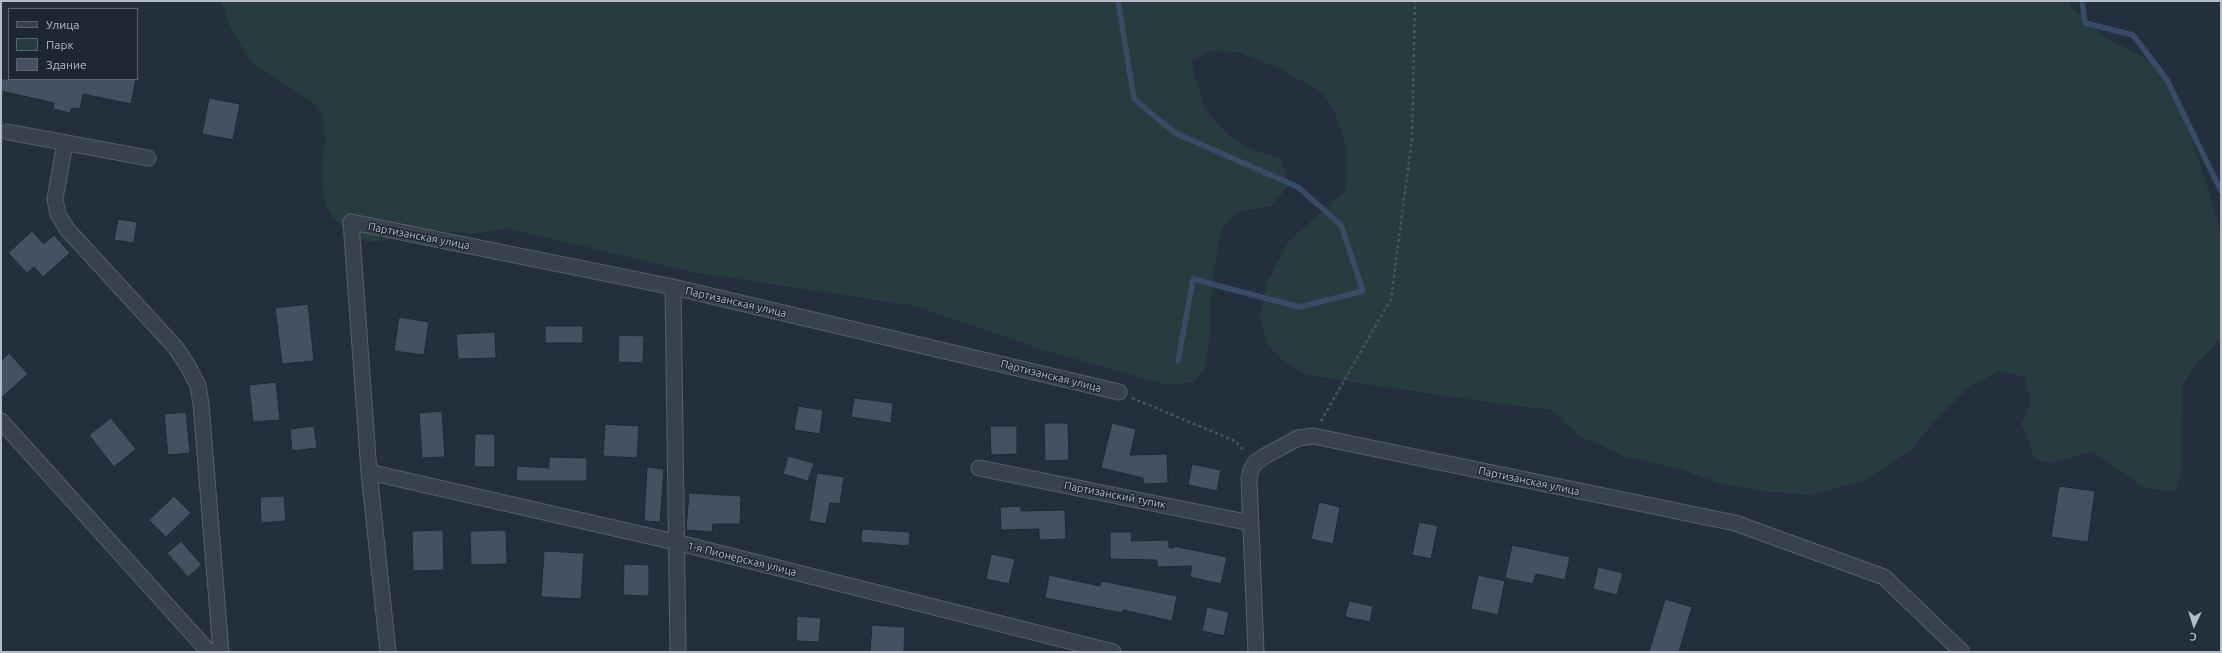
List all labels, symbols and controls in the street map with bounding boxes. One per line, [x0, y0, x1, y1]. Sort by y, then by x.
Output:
legend [8, 8, 138, 80]
text: Улица [46, 18, 79, 31]
text: Парк [46, 38, 74, 51]
text: Здание [46, 58, 87, 71]
street label: Партизанская улица [367, 220, 471, 252]
street label: Партизанская улица [684, 284, 788, 320]
street label: Партизанская улица [999, 357, 1103, 395]
street label: Партизанская улица [1477, 464, 1581, 498]
street label: Партизанский тупик [1063, 479, 1167, 511]
street label: 1-я Пионерская улица [686, 539, 798, 579]
north arrow [2174, 605, 2214, 645]
text: С [2189, 631, 2197, 643]

